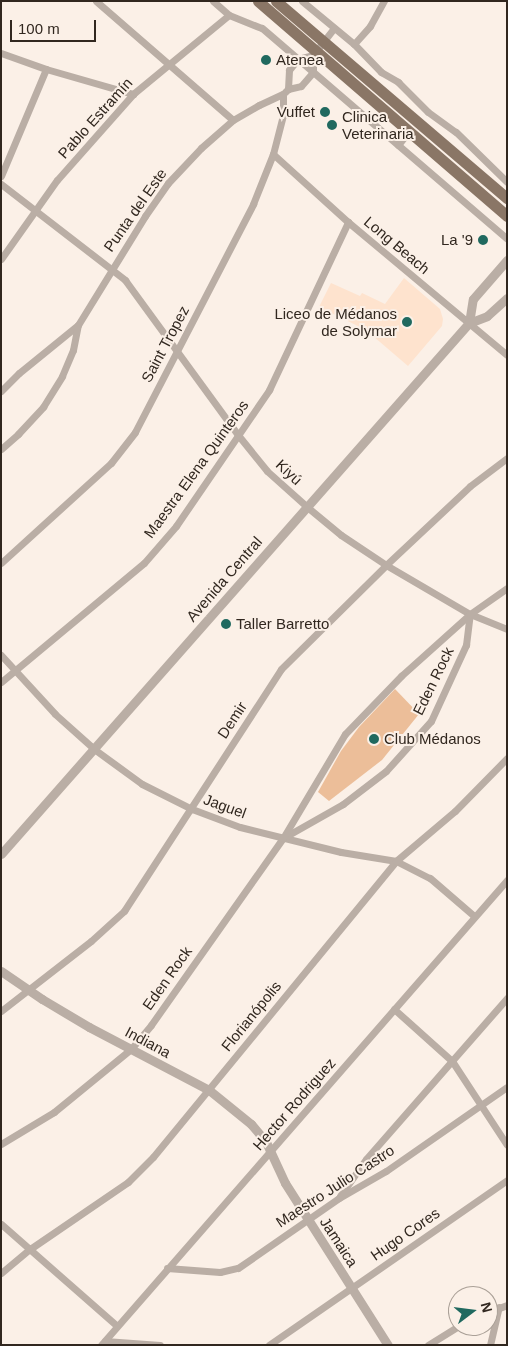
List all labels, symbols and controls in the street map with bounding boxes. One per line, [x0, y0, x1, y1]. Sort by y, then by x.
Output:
scale bar [12, 10, 99, 42]
text: 100 m [18, 20, 60, 37]
place label: Atenea [276, 51, 324, 69]
marker: Atenea [260, 54, 272, 66]
street label: Pablo Estramín [54, 74, 136, 162]
place label: Vuffet [277, 103, 315, 121]
marker: Vuffet [319, 106, 331, 118]
place label: Clinica Veterinaria [342, 107, 414, 142]
marker: Clinica Veterinaria [326, 119, 338, 131]
street label: Punta del Este [100, 165, 170, 255]
street label: Long Beach [361, 212, 433, 278]
place label: La '9 [441, 231, 473, 249]
marker: La '9 [477, 234, 489, 246]
street label: Saint Tropez [137, 302, 193, 386]
place label: Liceo de Médanos de Solymar [274, 304, 397, 339]
marker: Liceo de Médanos de Solymar [401, 316, 413, 328]
street label: Maestra Elena Quinteros [140, 397, 252, 541]
street label: Kiyú [272, 455, 306, 489]
street label: Avenida Central [182, 533, 266, 625]
place label: Taller Barretto [236, 615, 329, 633]
marker: Taller Barretto [220, 618, 232, 630]
street label: Eden Rock [409, 644, 457, 718]
street label: Demir [214, 698, 250, 742]
place label: Club Médanos [384, 730, 481, 748]
marker: Club Médanos [368, 733, 380, 745]
street label: Jaguel [201, 790, 249, 822]
street label: Eden Rock [139, 943, 195, 1013]
street label: Florianópolis [217, 977, 285, 1055]
street label: Indiana [122, 1023, 174, 1061]
street label: Hector Rodriguez [249, 1054, 339, 1154]
street label: Maestro Julio Castro [272, 1141, 398, 1231]
street label: Hugo Cores [367, 1204, 443, 1264]
street label: Jamaica [316, 1214, 362, 1270]
north arrow [448, 1286, 498, 1336]
text: N [477, 1300, 496, 1314]

